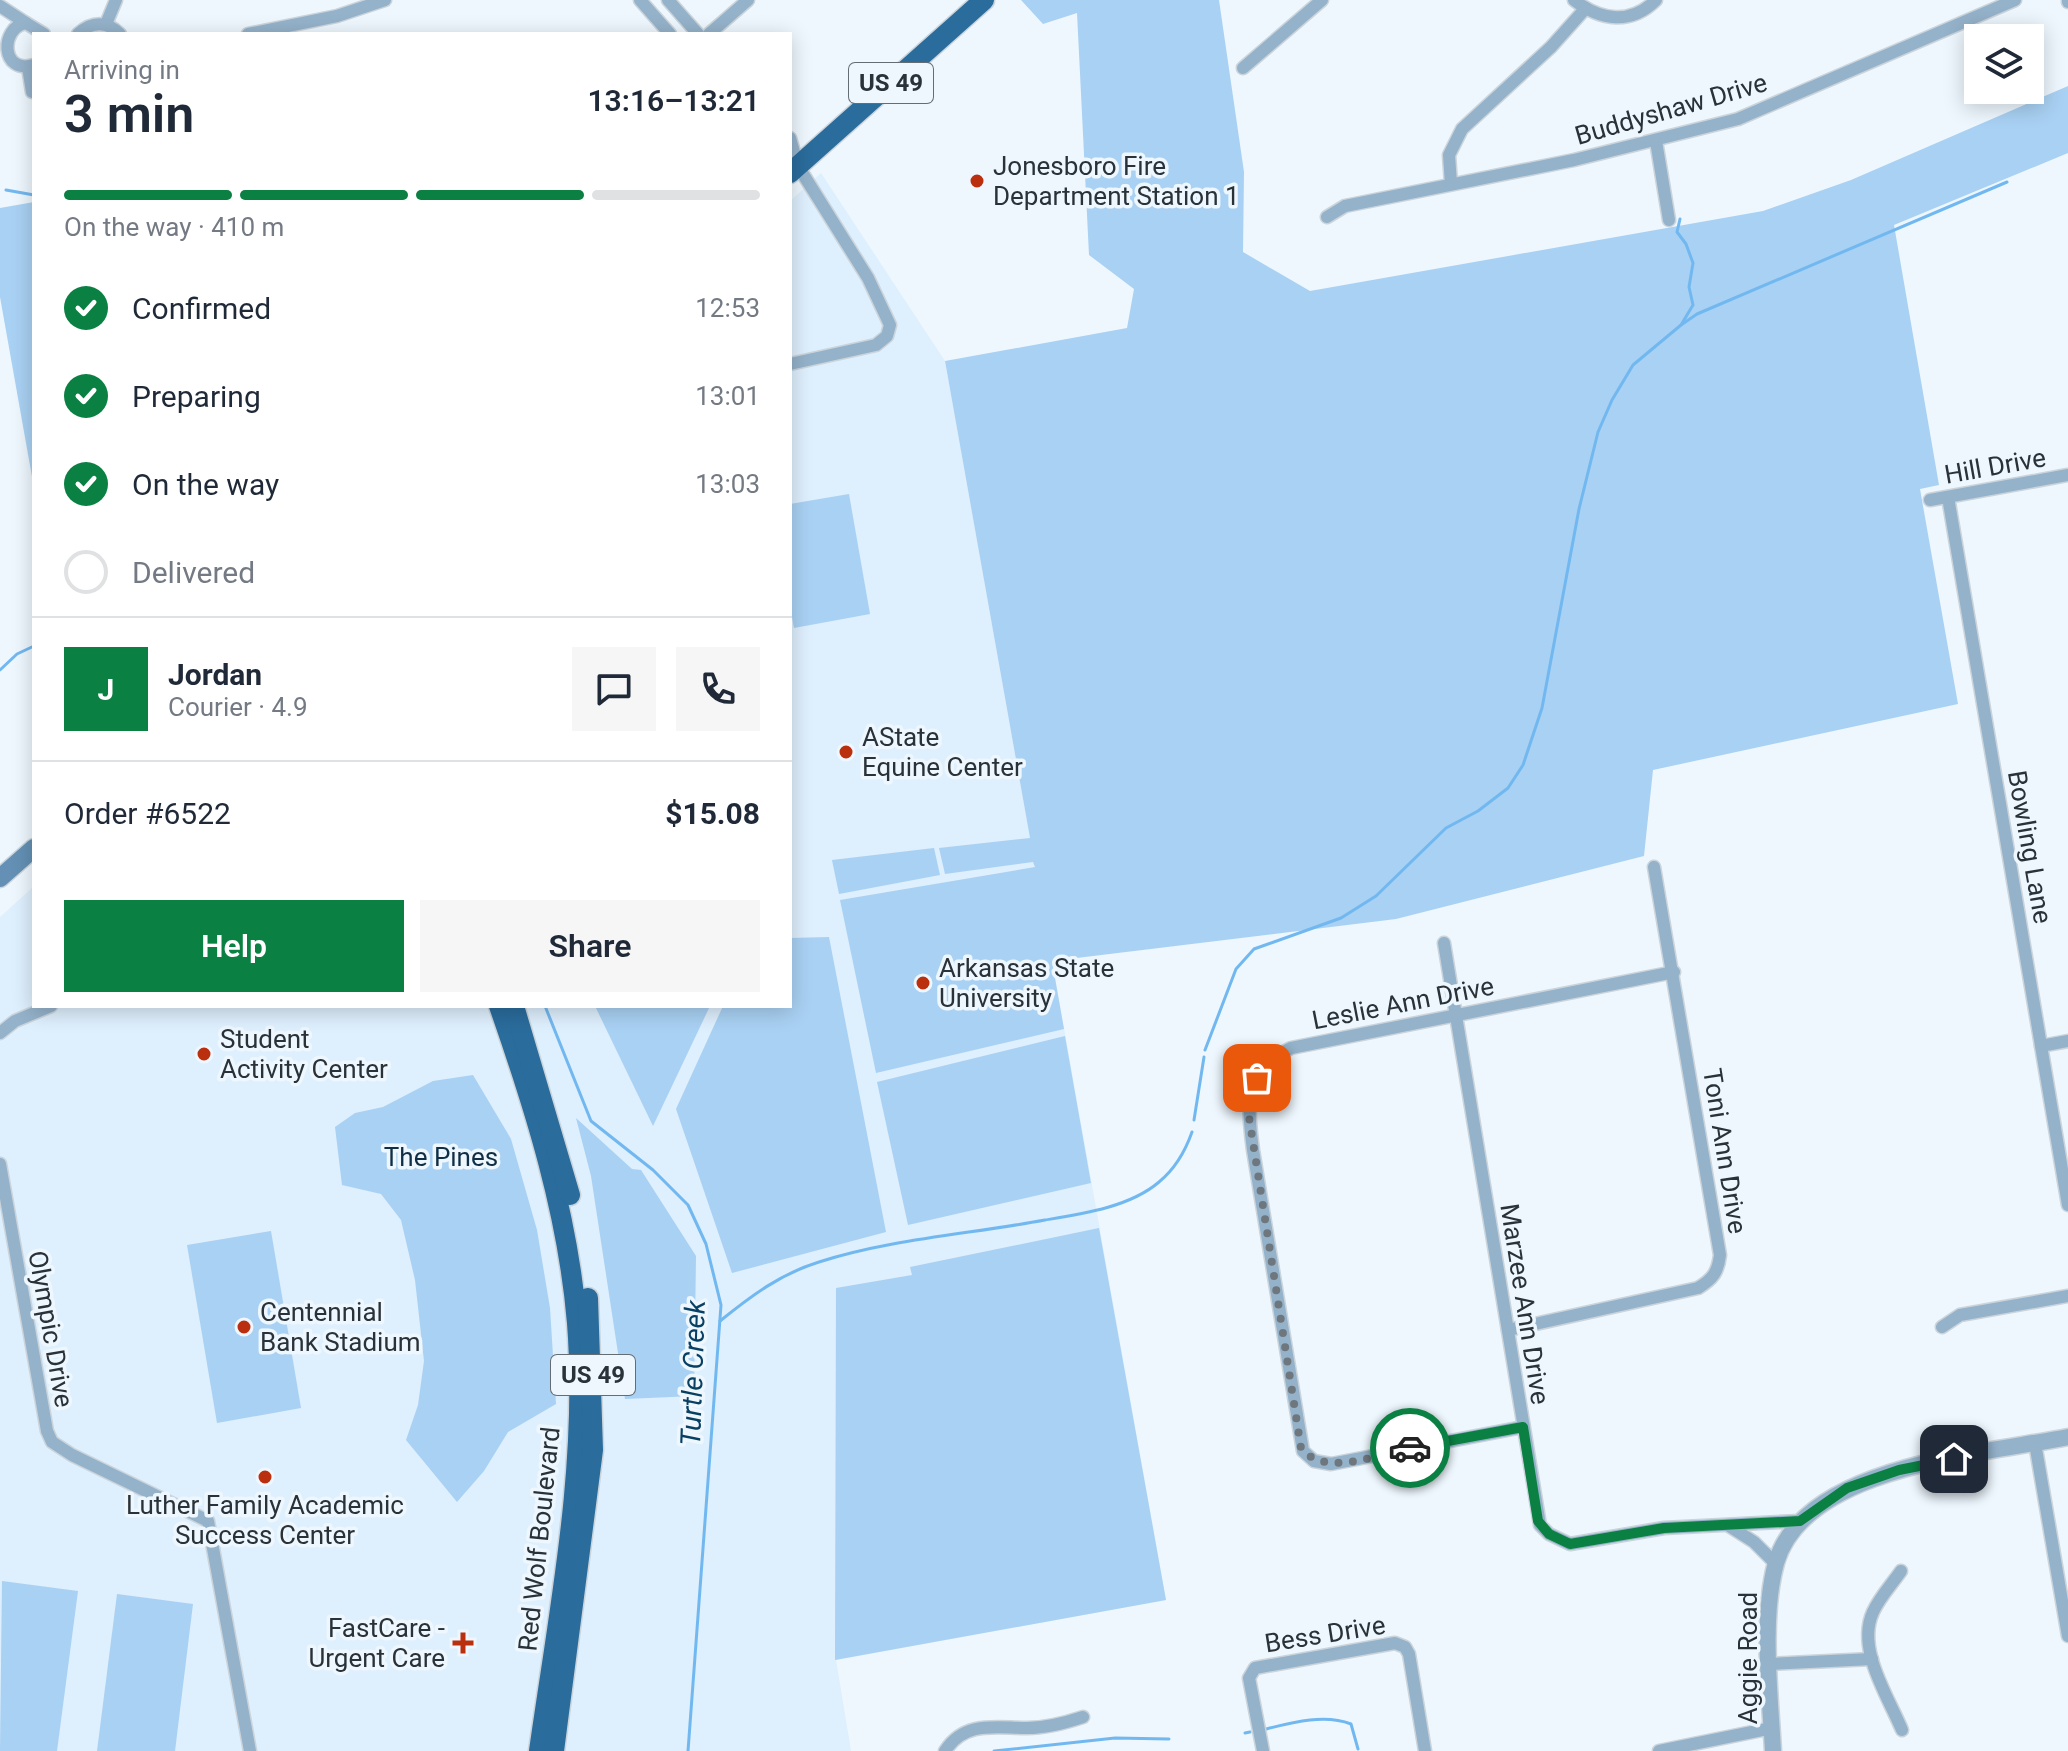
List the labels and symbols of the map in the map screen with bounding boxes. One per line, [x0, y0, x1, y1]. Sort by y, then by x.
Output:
road number: US 49 [849, 63, 933, 103]
street label: Buddyshaw Drive [1571, 67, 1771, 151]
place label: Jonesboro Fire Department Station 1 [993, 151, 1240, 211]
marker: Jonesboro Fire Department Station 1 [968, 172, 986, 190]
street label: Hill Drive [1942, 442, 2048, 490]
place label: AState Equine Center [862, 722, 1023, 782]
marker: AState Equine Center [837, 743, 855, 761]
street label: Bowling Lane [2002, 768, 2058, 926]
place label: Arkansas State University [939, 953, 1114, 1013]
street label: Leslie Ann Drive [1310, 971, 1496, 1035]
marker: Arkansas State University [914, 974, 932, 992]
place label: Student Activity Center [220, 1024, 388, 1084]
pin [1223, 1044, 1291, 1112]
marker: Student Activity Center [195, 1045, 213, 1063]
street label: Toni Ann Drive [1697, 1066, 1753, 1236]
park label: The Pines [384, 1142, 498, 1172]
street label: Marzee Ann Drive [1494, 1201, 1556, 1407]
street label: Olympic Drive [22, 1248, 80, 1410]
place label: Centennial Bank Stadium [260, 1297, 421, 1357]
water label: Turtle Creek [674, 1298, 712, 1446]
marker: Centennial Bank Stadium [235, 1318, 253, 1336]
road number: US 49 [551, 1355, 635, 1395]
courier [1370, 1408, 1450, 1488]
street label: Red Wolf Boulevard [512, 1425, 566, 1653]
pin [1920, 1425, 1988, 1493]
marker: Luther Family Academic Success Center [256, 1468, 274, 1486]
place label: Luther Family Academic Success Center [126, 1490, 404, 1550]
street label: Aggie Road [1733, 1592, 1763, 1724]
street label: Bess Drive [1263, 1610, 1387, 1658]
place label: FastCare - Urgent Care [308, 1613, 445, 1673]
marker: FastCare - Urgent Care [452, 1632, 474, 1654]

